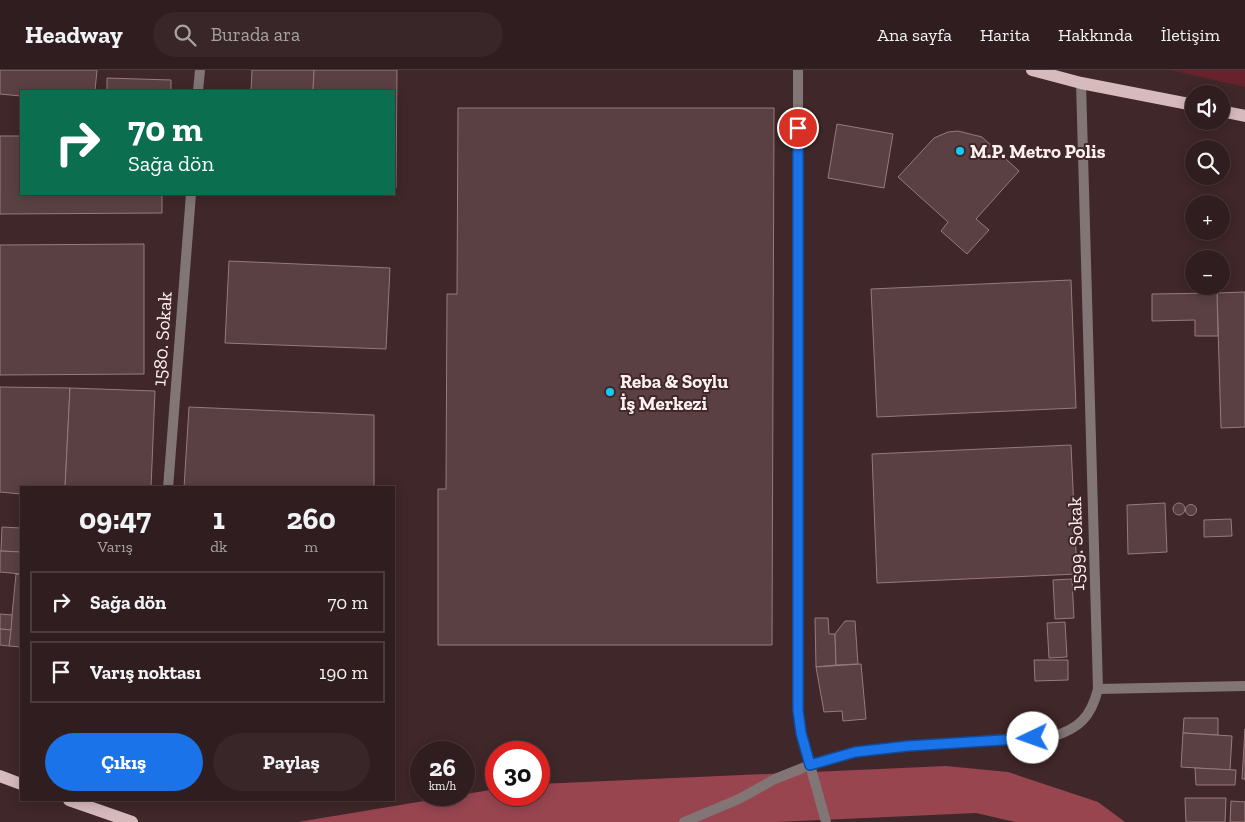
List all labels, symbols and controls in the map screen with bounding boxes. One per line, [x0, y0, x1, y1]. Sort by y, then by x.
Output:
search box [153, 12, 503, 57]
text: Headway [25, 20, 123, 49]
icon: search [171, 21, 199, 49]
text: Burada ara [211, 23, 300, 46]
text: Ana sayfa [877, 24, 952, 46]
text: Harita [980, 24, 1030, 46]
text: Hakkında [1058, 24, 1133, 46]
text: İletişim [1161, 24, 1220, 46]
map controls [1185, 85, 1230, 295]
button: sound [1185, 85, 1230, 130]
pin [777, 107, 819, 149]
text: 70 m [128, 108, 203, 150]
icon: right [45, 110, 110, 175]
icon: arrive [784, 114, 812, 142]
place label: M.P. Metro Polis [970, 140, 1106, 163]
button: search [1185, 140, 1230, 185]
marker: M.P. Metro Polis [954, 145, 966, 157]
text: Sağa dön [128, 150, 214, 177]
button: + [1185, 195, 1230, 240]
button: − [1185, 250, 1230, 295]
street label: 1580. Sokak [147, 291, 177, 387]
place label: Reba & Soylu İş Merkezi [620, 370, 728, 415]
marker: Reba & Soylu İş Merkezi [604, 386, 616, 398]
street label: 1599. Sokak [1063, 496, 1089, 592]
text: 09:47 [79, 501, 151, 537]
text: 1 [213, 501, 225, 537]
text: 260 [286, 501, 336, 537]
text: Varış [97, 537, 133, 556]
text: dk [210, 537, 227, 556]
text: m [304, 537, 318, 556]
icon: right [47, 588, 75, 616]
text: Sağa dön [90, 591, 166, 614]
text: 70 m [327, 591, 368, 614]
icon: arrive [47, 658, 75, 686]
text: Varış noktası [90, 661, 201, 684]
text: 190 m [319, 661, 368, 684]
position arrow [1006, 711, 1058, 763]
button: Çıkış [45, 733, 203, 791]
button: Paylaş [213, 733, 370, 791]
speed limit sign: 30 [485, 741, 550, 806]
text: 26 [429, 752, 456, 782]
text: km/h [429, 779, 456, 793]

